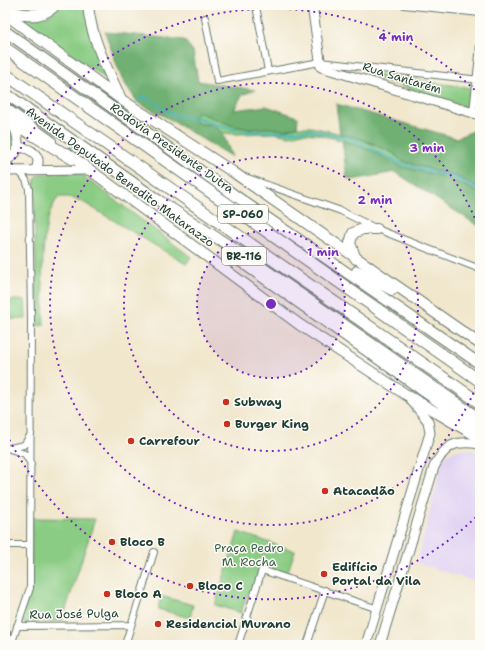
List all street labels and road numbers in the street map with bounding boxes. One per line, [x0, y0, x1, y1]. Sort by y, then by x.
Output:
street label: Rua Santarém [361, 58, 443, 98]
street label: Rodovia Presidente Dutra [107, 99, 238, 197]
street label: Avenida Deputado Benedito Matarazzo [23, 103, 217, 251]
road number: SP-060 [218, 205, 268, 223]
road number: BR-116 [222, 247, 266, 265]
street label: Rua José Pulga [29, 605, 119, 623]

